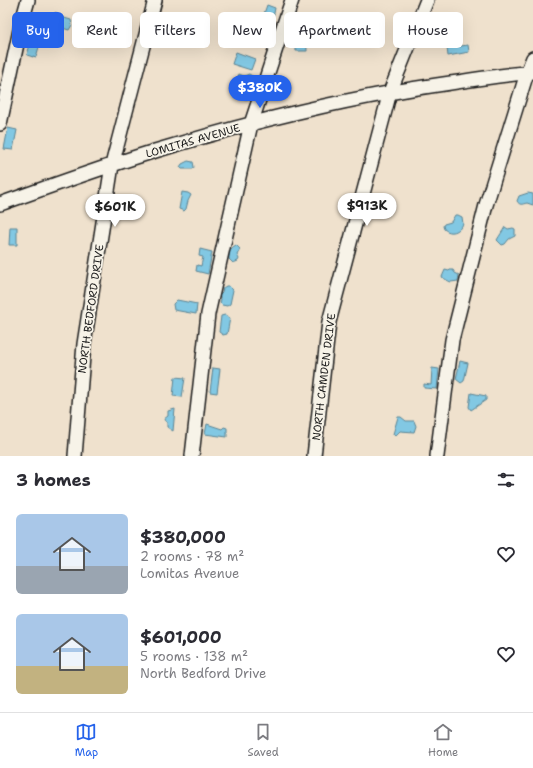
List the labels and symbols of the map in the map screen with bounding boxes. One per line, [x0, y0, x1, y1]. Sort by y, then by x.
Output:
pin: $380K [232, 75, 288, 109]
street label: LOMITAS AVENUE [144, 120, 242, 162]
pin: $913K [339, 193, 395, 227]
pin: $601K [87, 194, 143, 228]
street label: NORTH BEDFORD DRIVE [74, 243, 108, 375]
street label: NORTH CAMDEN DRIVE [309, 312, 339, 442]

